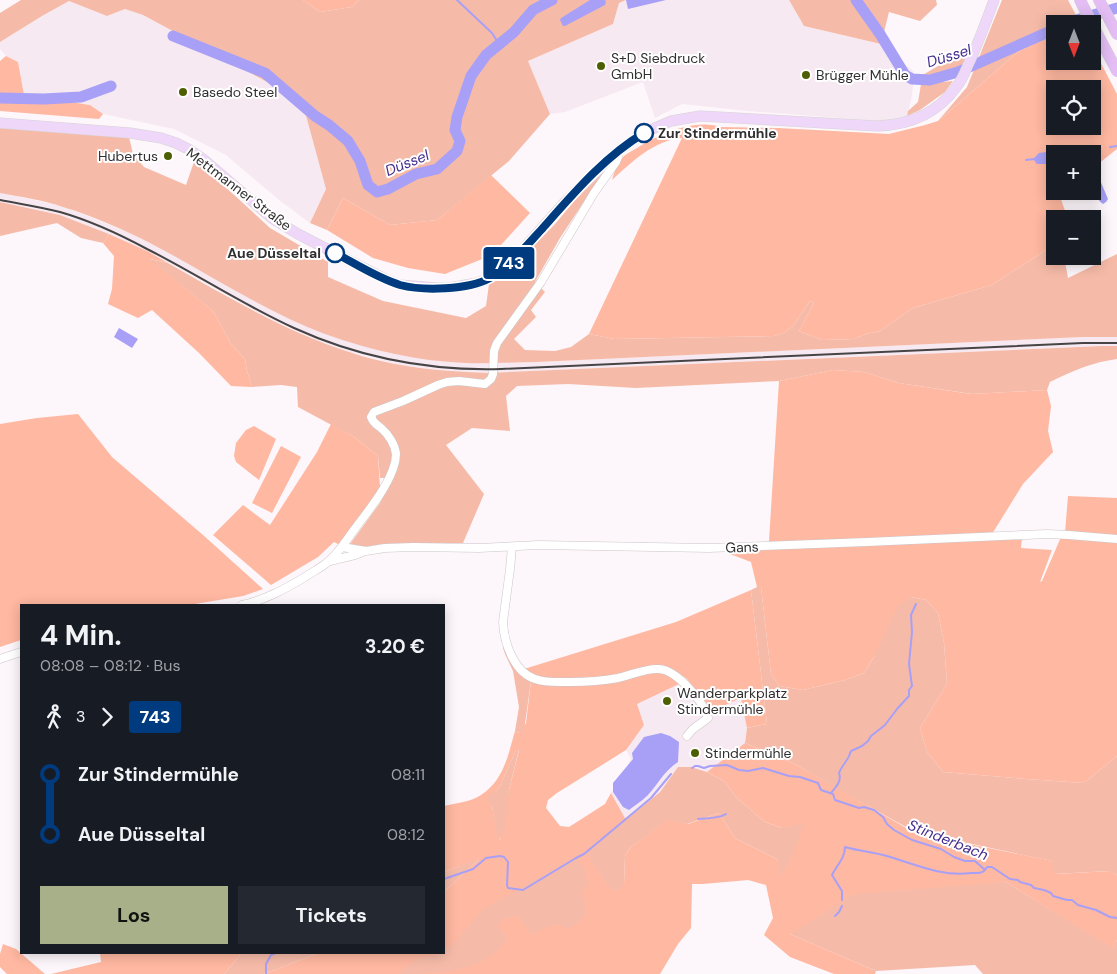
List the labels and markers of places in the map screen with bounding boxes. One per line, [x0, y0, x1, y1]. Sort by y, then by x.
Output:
place label: S+D Siebdruck GmbH [611, 49, 705, 83]
marker: S+D Siebdruck GmbH [595, 60, 607, 72]
place label: Brügger Mühle [816, 66, 909, 84]
marker: Brügger Mühle [800, 69, 812, 81]
place label: Basedo Steel [193, 83, 277, 101]
marker: Basedo Steel [177, 86, 189, 98]
marker: Zur Stindermühle [634, 123, 654, 143]
place label: Zur Stindermühle [658, 124, 777, 142]
place label: Hubertus [98, 147, 158, 165]
marker: Hubertus [162, 150, 174, 162]
marker: Aue Düsseltal [325, 243, 345, 263]
place label: Aue Düsseltal [227, 244, 321, 262]
place label: Wanderparkplatz Stindermühle [677, 684, 787, 718]
marker: Wanderparkplatz Stindermühle [661, 695, 673, 707]
place label: Stindermühle [705, 744, 792, 762]
marker: Stindermühle [689, 747, 701, 759]

